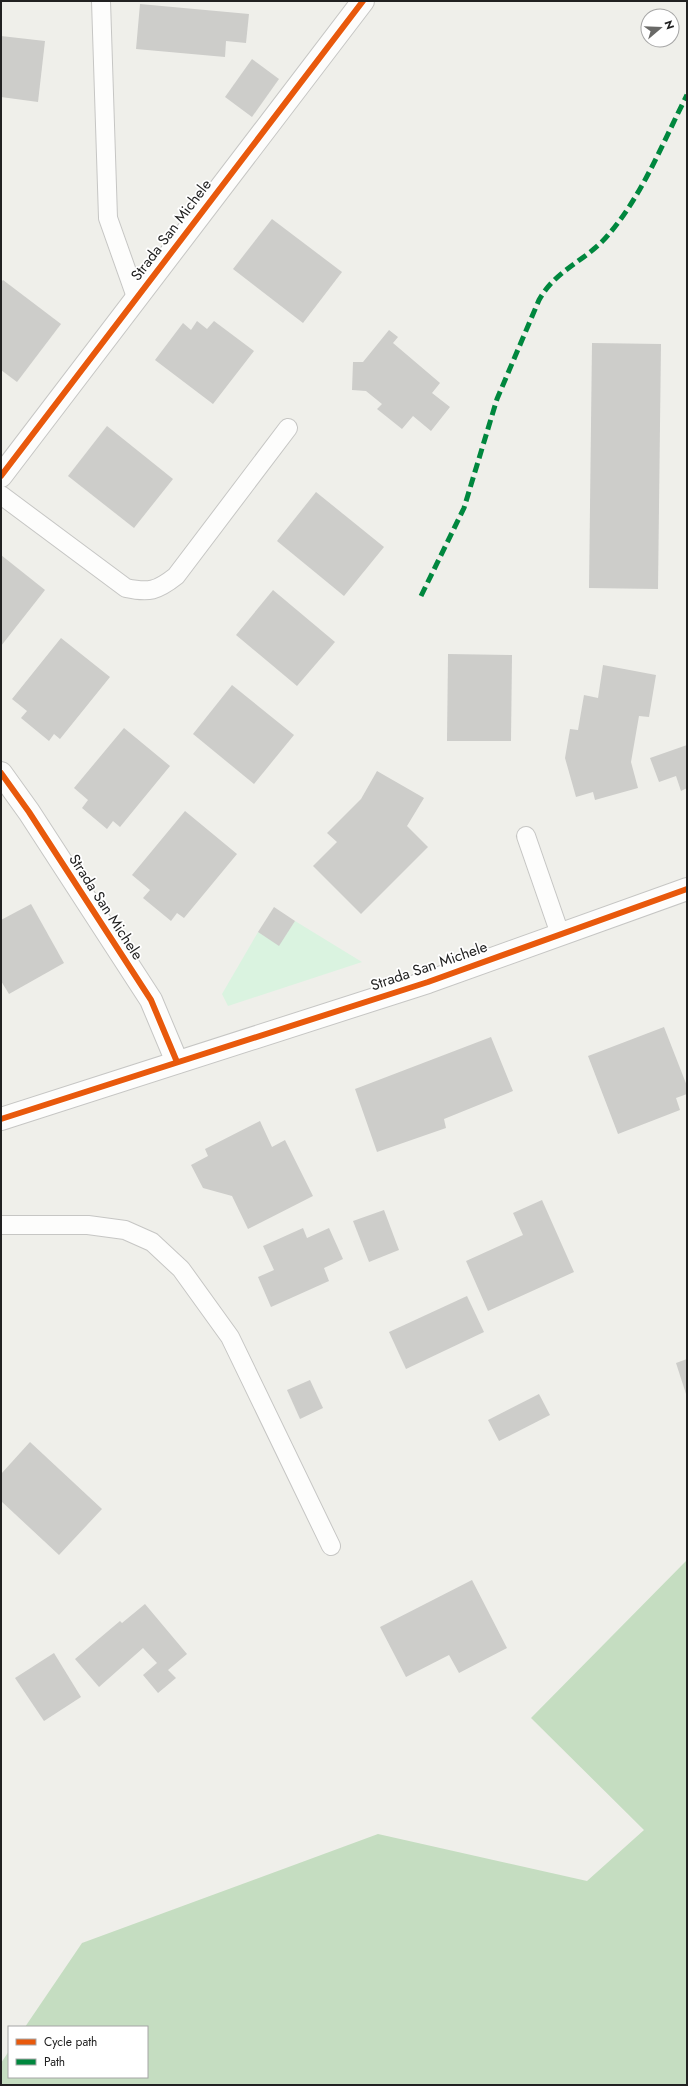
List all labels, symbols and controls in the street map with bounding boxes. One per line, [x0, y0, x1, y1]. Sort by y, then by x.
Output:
north arrow [640, 8, 680, 48]
text: N [660, 18, 678, 31]
street label: Strada San Michele [125, 174, 217, 285]
street label: Strada San Michele [63, 850, 149, 964]
street label: Strada San Michele [368, 936, 491, 996]
legend [8, 2026, 148, 2078]
text: Cycle path [44, 2033, 97, 2051]
text: Path [44, 2053, 65, 2071]

